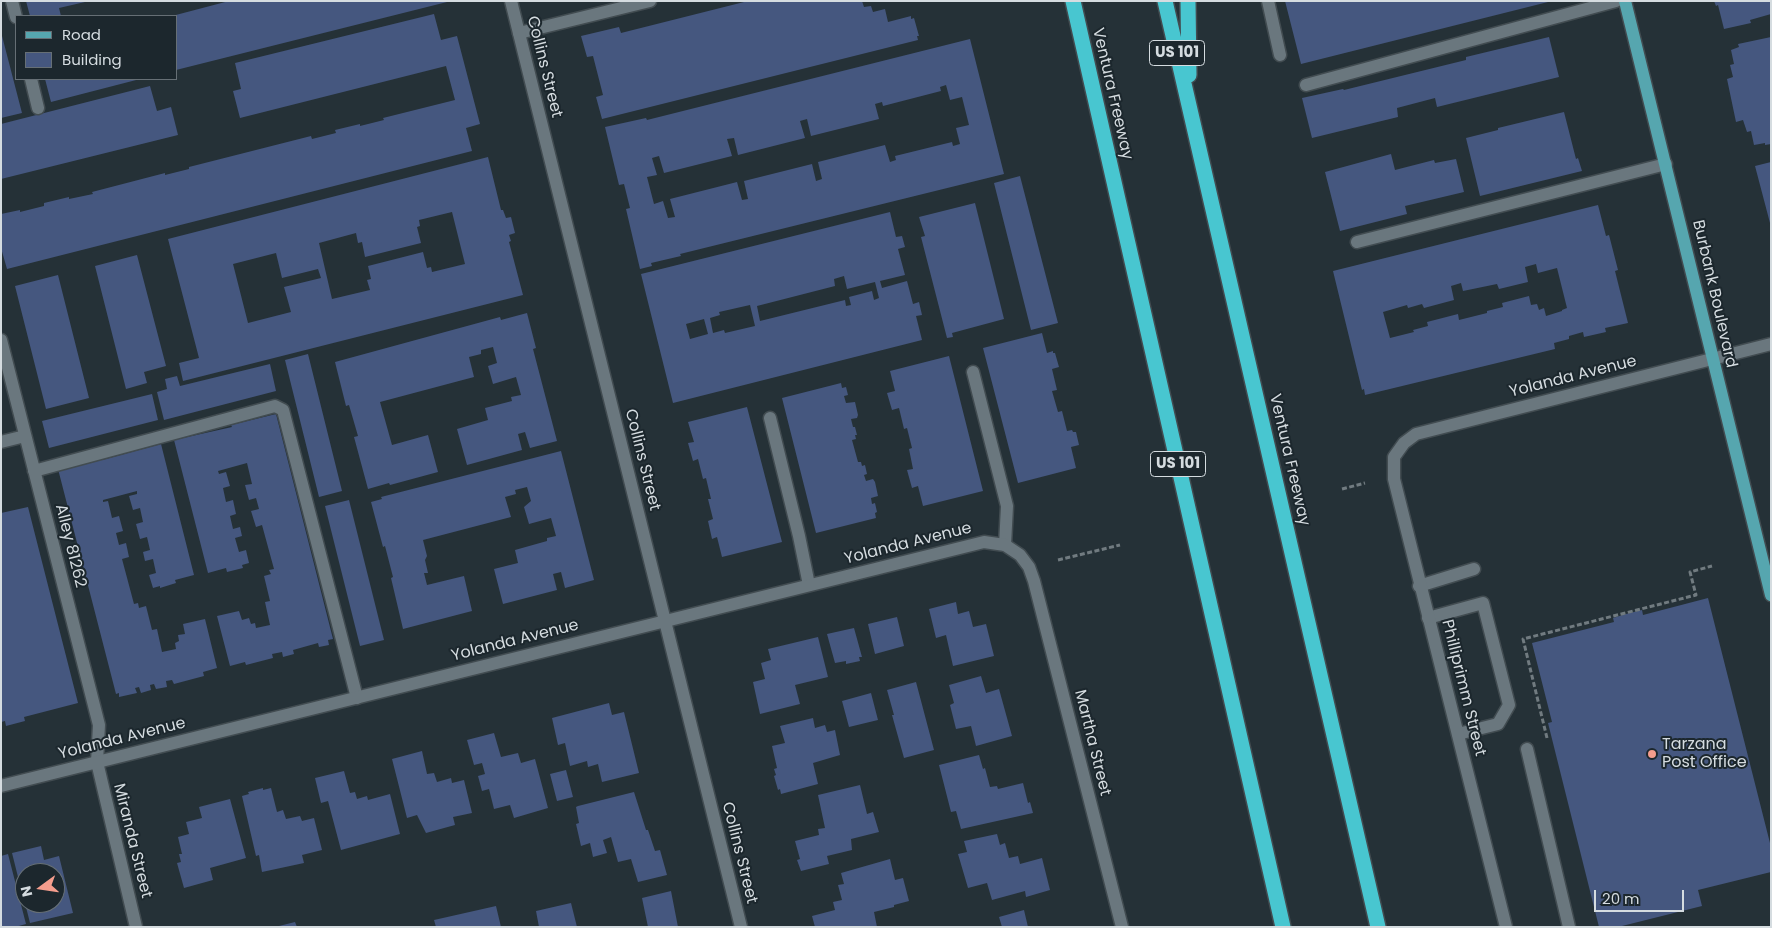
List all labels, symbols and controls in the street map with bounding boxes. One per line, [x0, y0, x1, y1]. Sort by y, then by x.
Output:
street label: Collins Street [522, 14, 566, 120]
legend [15, 15, 178, 80]
text: Road [62, 24, 101, 45]
street label: Ventura Freeway [1087, 26, 1137, 162]
road number: US 101 [1150, 40, 1204, 66]
text: Building [62, 49, 122, 70]
street label: Burbank Boulevard [1688, 218, 1740, 370]
street label: Yolanda Avenue [1507, 352, 1639, 402]
street label: Ventura Freeway [1264, 392, 1314, 528]
street label: Collins Street [620, 407, 664, 513]
road number: US 101 [1150, 452, 1206, 476]
street label: Alley 81262 [50, 502, 90, 590]
street label: Yolanda Avenue [842, 519, 974, 569]
street label: Yolanda Avenue [449, 616, 581, 666]
street label: Philliprimm Street [1437, 618, 1489, 758]
street label: Martha Street [1070, 688, 1114, 798]
street label: Yolanda Avenue [56, 714, 188, 764]
place label: Tarzana Post Office [1662, 735, 1747, 773]
marker: Tarzana Post Office [1646, 748, 1658, 760]
street label: Miranda Street [108, 782, 156, 900]
street label: Collins Street [717, 800, 761, 906]
north arrow [15, 863, 65, 913]
scale bar [1597, 880, 1687, 912]
text: N [15, 884, 37, 899]
text: 20 m [1602, 888, 1640, 909]

